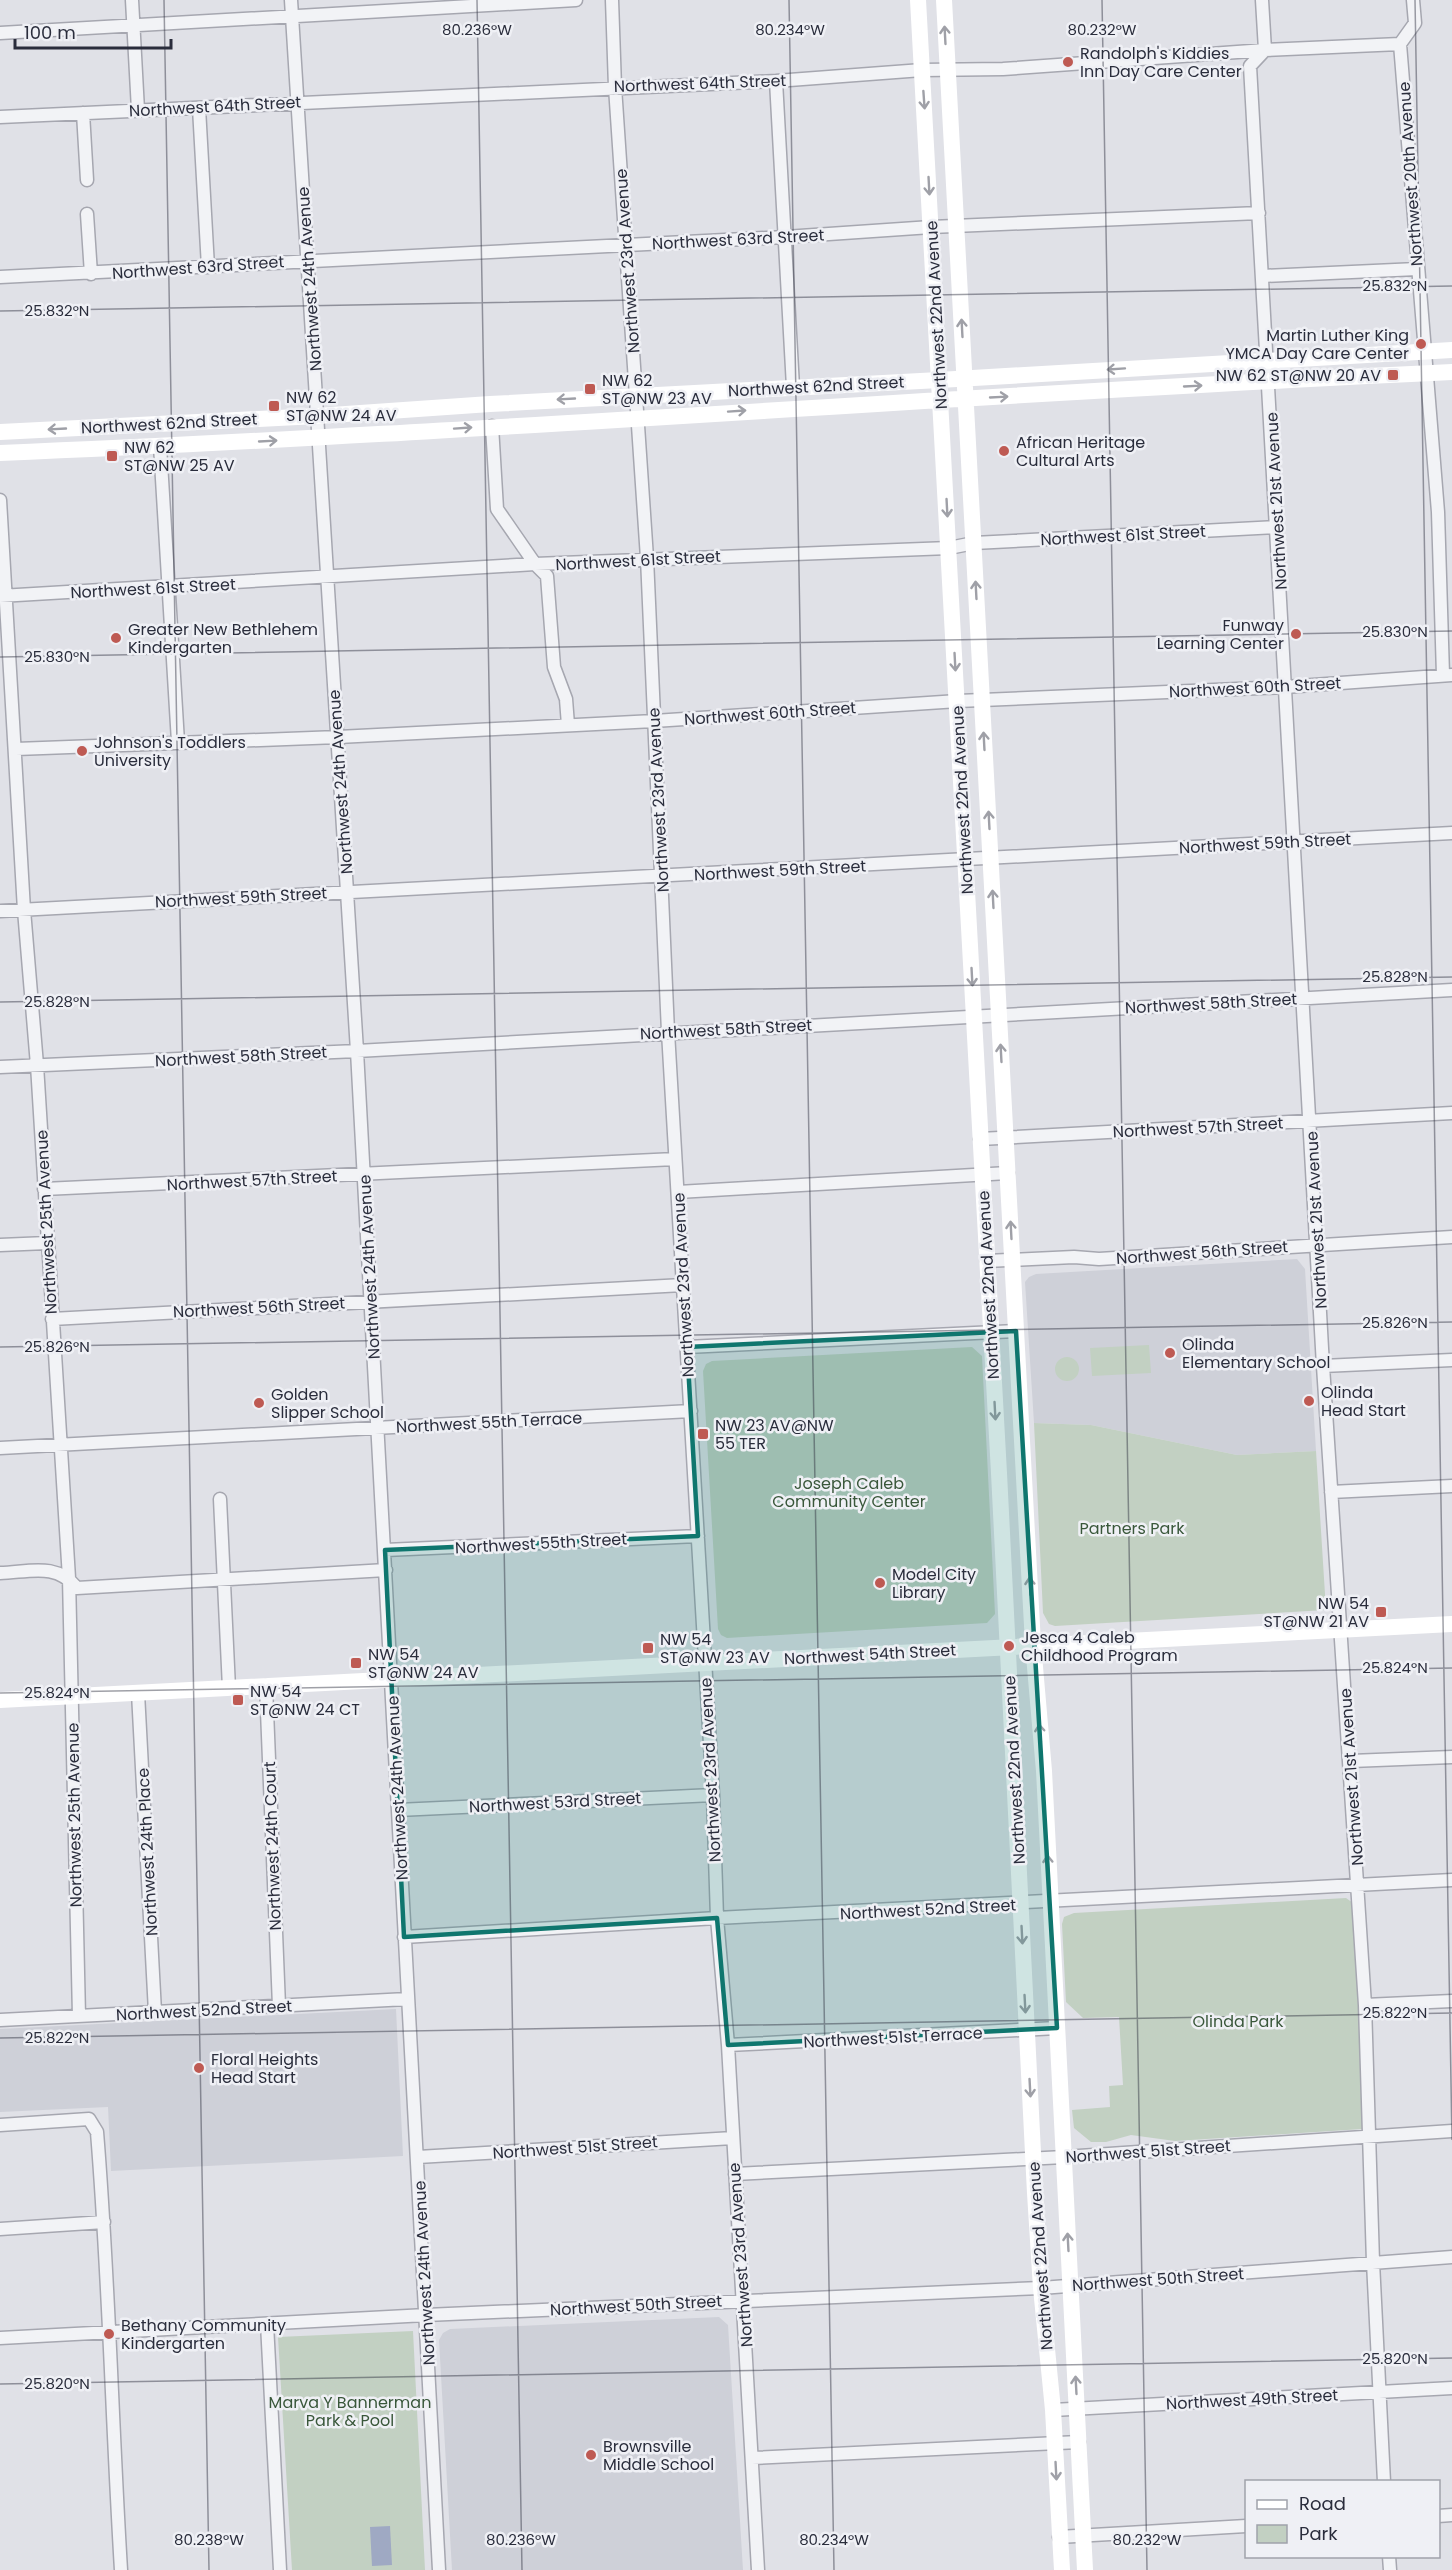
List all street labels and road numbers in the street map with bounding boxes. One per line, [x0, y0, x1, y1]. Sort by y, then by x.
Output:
street label: Northwest 64th Street [613, 69, 787, 98]
street label: Northwest 20th Avenue [1393, 81, 1428, 267]
street label: Northwest 64th Street [128, 90, 302, 122]
street label: Northwest 23rd Avenue [610, 168, 645, 354]
street label: Northwest 24th Avenue [292, 186, 327, 372]
street label: Northwest 22nd Avenue [920, 220, 953, 410]
street label: Northwest 63rd Street [651, 223, 825, 255]
street label: Northwest 63rd Street [111, 250, 285, 285]
street label: Northwest 62nd Street [727, 370, 905, 403]
street label: Northwest 62nd Street [80, 407, 258, 440]
street label: Northwest 21st Avenue [1260, 411, 1293, 590]
street label: Northwest 61st Street [1040, 520, 1206, 551]
street label: Northwest 61st Street [555, 545, 721, 576]
street label: Northwest 61st Street [70, 573, 236, 604]
street label: Northwest 60th Street [1168, 671, 1342, 703]
street label: Northwest 24th Avenue [323, 689, 358, 875]
street label: Northwest 60th Street [683, 696, 857, 731]
street label: Northwest 22nd Avenue [946, 705, 979, 895]
street label: Northwest 23rd Avenue [642, 707, 675, 893]
street label: Northwest 59th Street [1178, 827, 1352, 859]
street label: Northwest 59th Street [693, 854, 867, 886]
street label: Northwest 59th Street [154, 881, 328, 913]
street label: Northwest 58th Street [1124, 987, 1298, 1019]
street label: Northwest 58th Street [639, 1013, 813, 1045]
street label: Northwest 58th Street [154, 1040, 328, 1072]
street label: Northwest 57th Street [1112, 1112, 1284, 1143]
street label: Northwest 25th Avenue [30, 1129, 63, 1315]
street label: Northwest 21st Avenue [1300, 1130, 1333, 1309]
street label: Northwest 57th Street [166, 1165, 338, 1196]
street label: Northwest 24th Avenue [353, 1174, 386, 1360]
street label: Northwest 22nd Avenue [972, 1190, 1005, 1380]
street label: Northwest 23rd Avenue [667, 1192, 700, 1378]
street label: Northwest 56th Street [1115, 1235, 1289, 1270]
street label: Northwest 56th Street [172, 1291, 346, 1323]
street label: Northwest 55th Terrace [395, 1406, 583, 1439]
street label: Northwest 55th Street [454, 1527, 628, 1559]
street label: Northwest 54th Street [783, 1638, 957, 1670]
street label: Northwest 22nd Avenue [998, 1675, 1031, 1865]
street label: Northwest 23rd Avenue [694, 1677, 727, 1863]
street label: Northwest 21st Avenue [1334, 1687, 1369, 1866]
street label: Northwest 24th Avenue [381, 1695, 414, 1881]
street label: Northwest 25th Avenue [61, 1722, 88, 1908]
street label: Northwest 24th Court [258, 1761, 287, 1931]
street label: Northwest 24th Place [132, 1767, 163, 1937]
street label: Northwest 53rd Street [468, 1786, 642, 1818]
street label: Northwest 52nd Street [839, 1893, 1017, 1926]
street label: Northwest 52nd Street [115, 1994, 293, 2027]
street label: Northwest 51st Terrace [803, 2021, 983, 2054]
street label: Northwest 51st Street [492, 2130, 659, 2165]
street label: Northwest 51st Street [1065, 2134, 1232, 2169]
street label: Northwest 22nd Avenue [1022, 2161, 1059, 2351]
street label: Northwest 23rd Avenue [723, 2162, 758, 2348]
street label: Northwest 24th Avenue [408, 2180, 441, 2366]
street label: Northwest 50th Street [1071, 2262, 1245, 2297]
street label: Northwest 50th Street [549, 2289, 723, 2321]
street label: Northwest 49th Street [1165, 2383, 1339, 2415]

